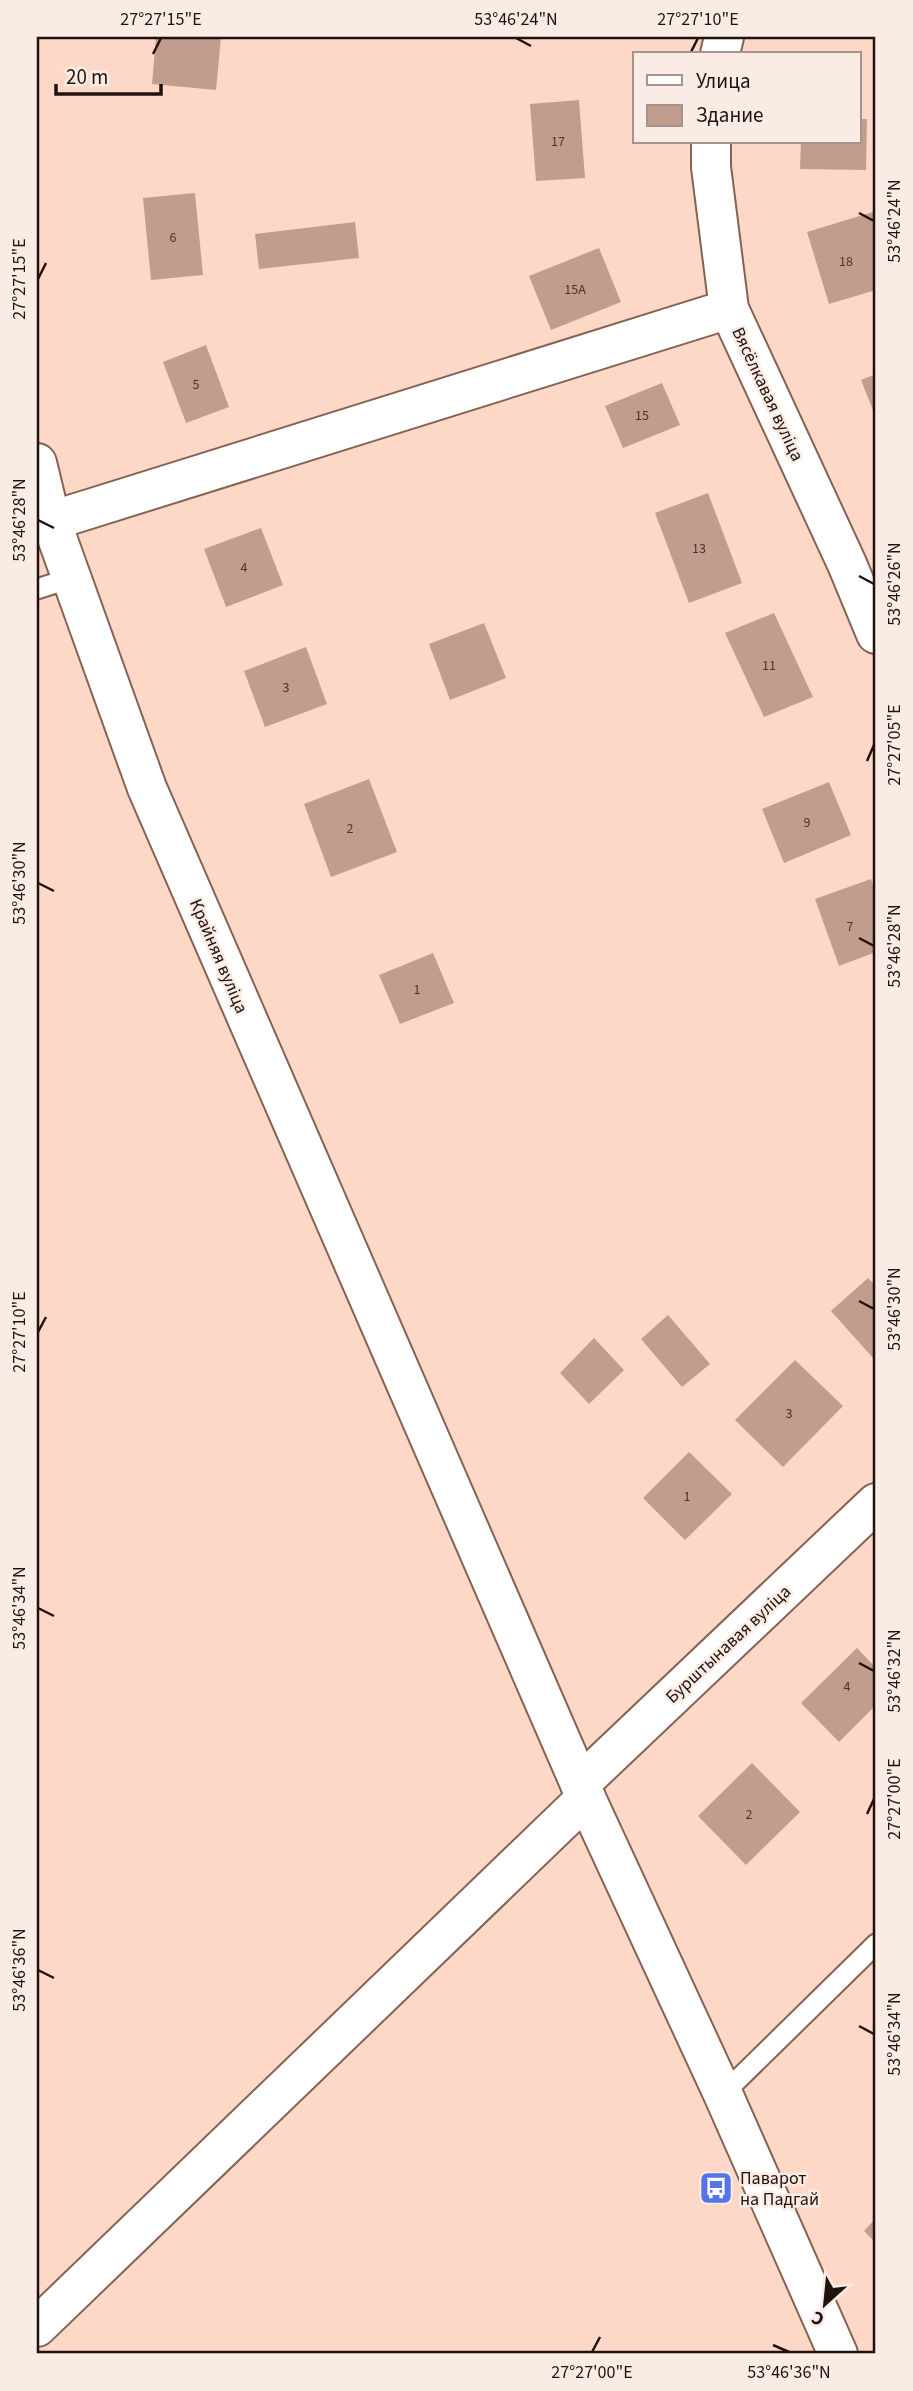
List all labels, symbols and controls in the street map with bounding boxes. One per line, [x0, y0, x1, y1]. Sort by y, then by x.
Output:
text: 27°27'15"E [120, 7, 202, 32]
text: 53°46'24"N [474, 7, 558, 32]
text: 27°27'10"E [657, 7, 739, 32]
scale bar [56, 52, 161, 96]
legend [633, 52, 860, 144]
text: 20 m [66, 62, 108, 92]
text: Улица [696, 66, 751, 96]
text: Здание [696, 100, 764, 130]
house number: 17 [551, 132, 565, 152]
text: 53°46'24"N [882, 179, 907, 263]
house number: 6 [170, 228, 177, 248]
text: 27°27'15"E [7, 238, 32, 320]
house number: 18 [839, 252, 853, 272]
house number: 15А [564, 280, 586, 300]
street label: Вясёлкавая вуліца [725, 323, 810, 465]
house number: 5 [193, 375, 200, 395]
house number: 15 [635, 406, 649, 426]
text: 53°46'28"N [7, 478, 32, 562]
house number: 13 [692, 539, 706, 559]
text: 53°46'26"N [882, 542, 907, 626]
house number: 4 [241, 558, 248, 578]
house number: 11 [762, 656, 776, 676]
house number: 3 [283, 678, 290, 698]
text: 27°27'05"E [882, 704, 907, 786]
house number: 9 [804, 813, 811, 833]
house number: 2 [347, 819, 354, 839]
text: 53°46'30"N [7, 841, 32, 925]
street label: Крайняя вуліца [183, 895, 254, 1017]
text: 53°46'28"N [882, 904, 907, 988]
house number: 7 [847, 917, 854, 937]
house number: 1 [414, 980, 421, 1000]
text: 53°46'30"N [882, 1267, 907, 1351]
text: 27°27'10"E [7, 1291, 32, 1373]
house number: 3 [786, 1404, 793, 1424]
house number: 1 [684, 1487, 691, 1507]
text: 53°46'34"N [7, 1566, 32, 1650]
street label: Бурштынавая вуліца [660, 1580, 797, 1709]
text: 53°46'32"N [882, 1629, 907, 1713]
house number: 4 [844, 1677, 851, 1697]
text: 27°27'00"E [882, 1758, 907, 1840]
house number: 2 [746, 1805, 753, 1825]
text: 53°46'36"N [7, 1928, 32, 2012]
text: 53°46'34"N [882, 1992, 907, 2076]
place label: Паварот на Падгай [740, 2166, 819, 2212]
bus stop icon: Паварот на Падгай [697, 2169, 735, 2207]
north arrow [790, 2268, 860, 2338]
text: С [807, 2303, 829, 2332]
text: 27°27'00"E [551, 2360, 633, 2385]
text: 53°46'36"N [747, 2360, 831, 2385]

